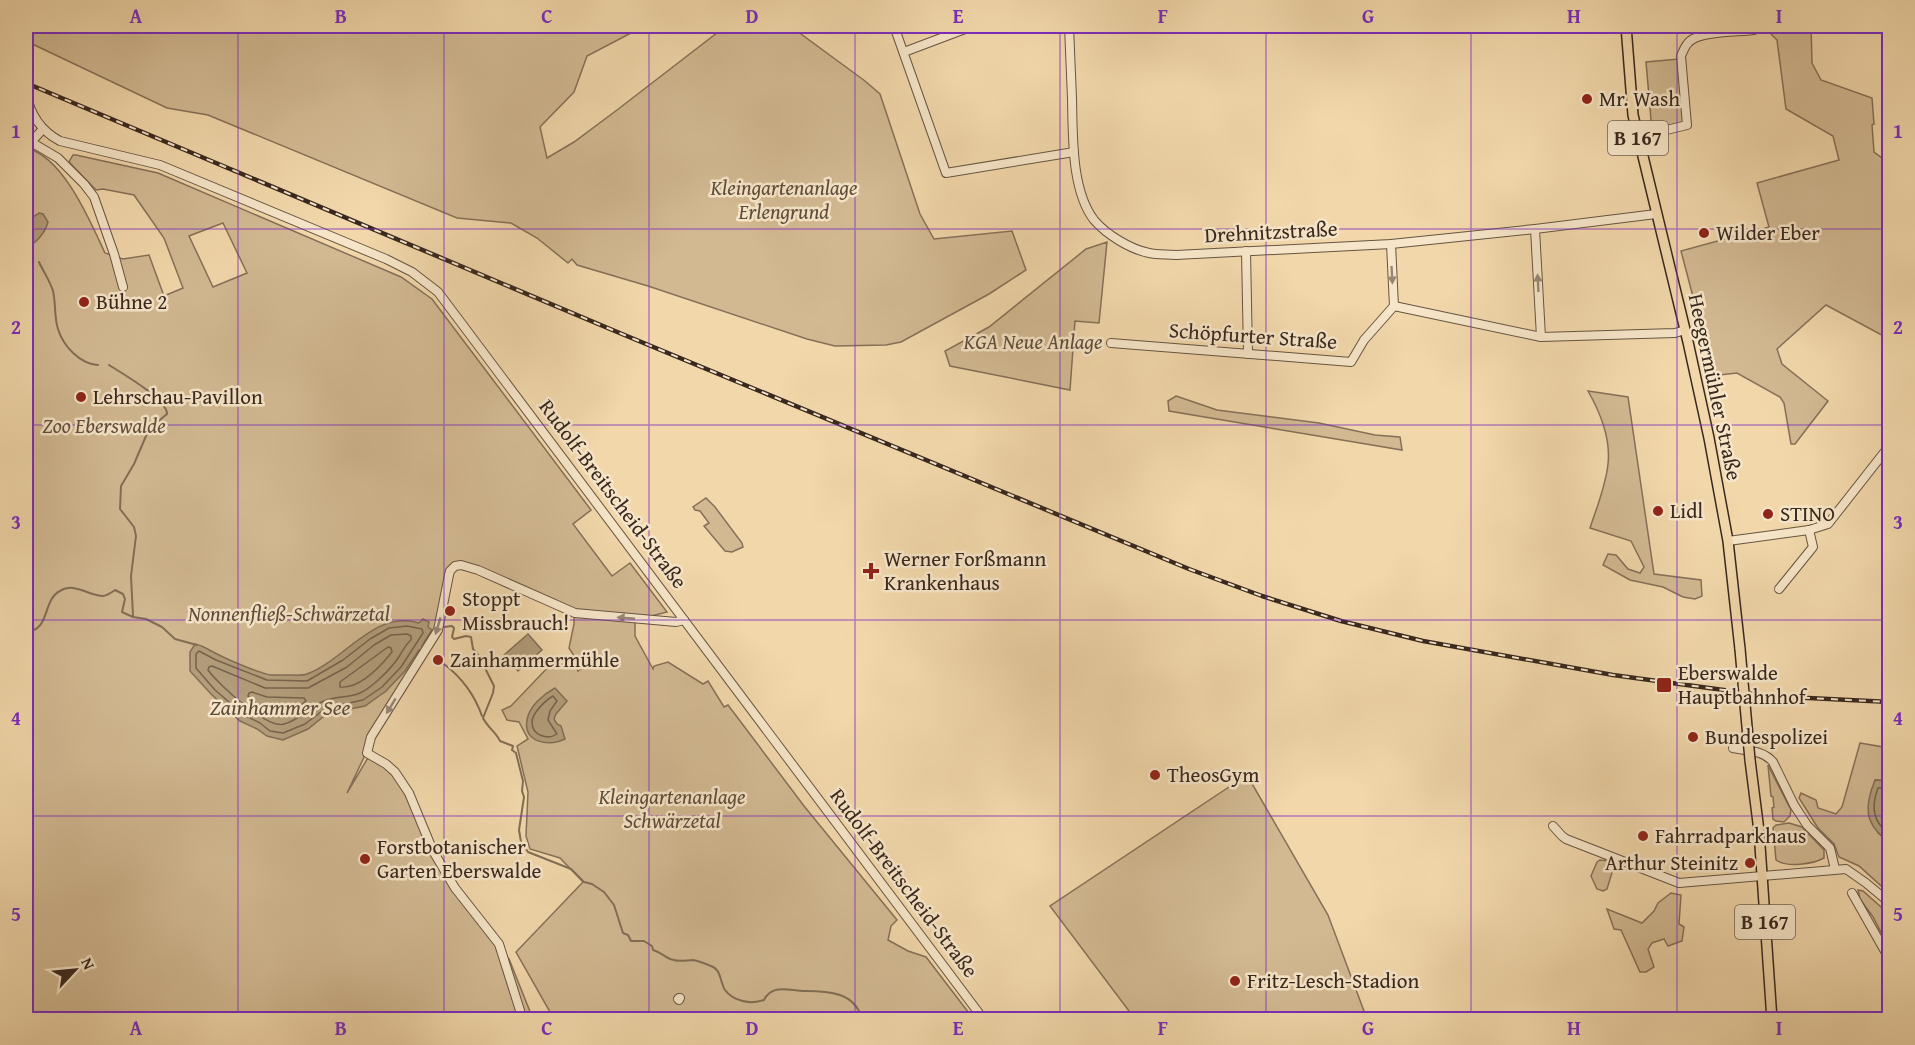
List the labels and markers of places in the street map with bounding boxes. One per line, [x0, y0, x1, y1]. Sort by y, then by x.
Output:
place label: Mr. Wash [1599, 83, 1680, 114]
marker: Mr. Wash [1580, 92, 1594, 106]
place label: Wilder Eber [1716, 217, 1820, 248]
marker: Wilder Eber [1697, 226, 1711, 240]
place label: Bühne 2 [96, 286, 167, 317]
marker: Bühne 2 [77, 295, 91, 309]
place label: Lehrschau-Pavillon [93, 381, 263, 412]
marker: Lehrschau-Pavillon [74, 390, 88, 404]
place label: Lidl [1670, 495, 1703, 526]
place label: STINO [1780, 498, 1835, 529]
marker: Lidl [1651, 504, 1665, 518]
marker: STINO [1761, 507, 1775, 521]
place label: Werner Forßmann Krankenhaus [884, 543, 1046, 598]
marker: Werner Forßmann Krankenhaus [862, 562, 880, 580]
place label: Stoppt Missbrauch! [462, 583, 569, 638]
marker: Stoppt Missbrauch! [443, 604, 457, 618]
place label: Zainhammermühle [450, 644, 619, 675]
marker: Zainhammermühle [431, 653, 445, 667]
place label: Eberswalde Hauptbahnhof [1678, 657, 1808, 712]
marker: Eberswalde Hauptbahnhof [1655, 676, 1673, 694]
place label: Bundespolizei [1705, 721, 1828, 752]
marker: Bundespolizei [1686, 730, 1700, 744]
place label: TheosGym [1167, 759, 1259, 790]
marker: TheosGym [1148, 768, 1162, 782]
place label: Fahrradparkhaus [1655, 820, 1806, 851]
marker: Fahrradparkhaus [1636, 829, 1650, 843]
place label: Forstbotanischer Garten Eberswalde [377, 831, 542, 886]
place label: Arthur Steinitz [1605, 847, 1738, 878]
marker: Forstbotanischer Garten Eberswalde [358, 852, 372, 866]
marker: Arthur Steinitz [1743, 856, 1757, 870]
place label: Fritz-Lesch-Stadion [1247, 965, 1419, 996]
marker: Fritz-Lesch-Stadion [1228, 974, 1242, 988]

